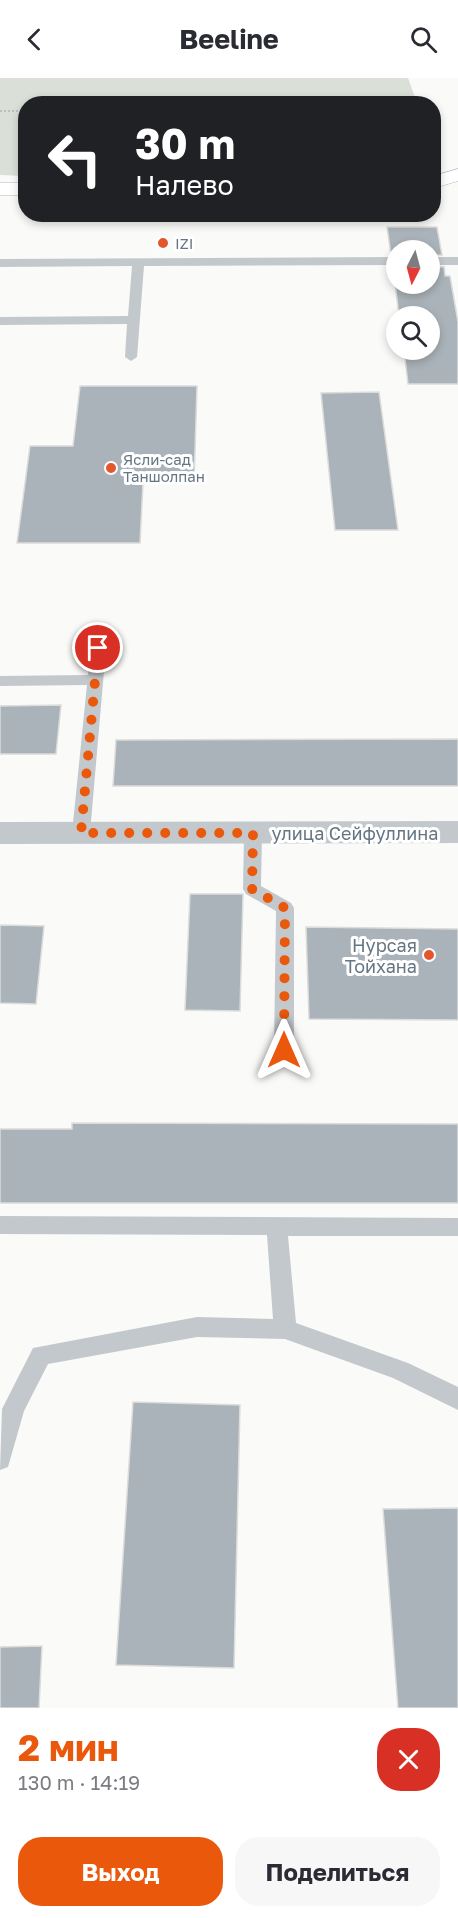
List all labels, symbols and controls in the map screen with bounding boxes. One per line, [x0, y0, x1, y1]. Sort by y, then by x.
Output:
icon: back [18, 23, 51, 56]
text: Beeline [179, 23, 279, 55]
icon: search [407, 23, 440, 56]
text: 30 m [135, 118, 235, 168]
icon: left [36, 120, 114, 198]
text: Налево [135, 169, 234, 201]
place label: IZI [175, 234, 193, 252]
marker: IZI [156, 236, 170, 250]
north arrow [386, 240, 440, 294]
map controls [386, 240, 440, 360]
button: search [386, 306, 440, 360]
place label: Ясли-сад Таншолпан [123, 450, 205, 485]
marker: Ясли-сад Таншолпан [104, 461, 118, 475]
pin [72, 622, 123, 673]
icon: arrive [81, 631, 114, 664]
street label: улица Сейфуллина [272, 822, 438, 844]
place label: Нурсая Тойхана [345, 934, 417, 977]
marker: Нурсая Тойхана [422, 948, 436, 962]
position arrow [252, 1018, 316, 1082]
text: 2 мин [18, 1726, 119, 1769]
button: close [377, 1728, 440, 1791]
text: 130 m · 14:19 [18, 1770, 140, 1794]
button: Выход [18, 1837, 223, 1906]
button: Поделиться [235, 1837, 440, 1906]

